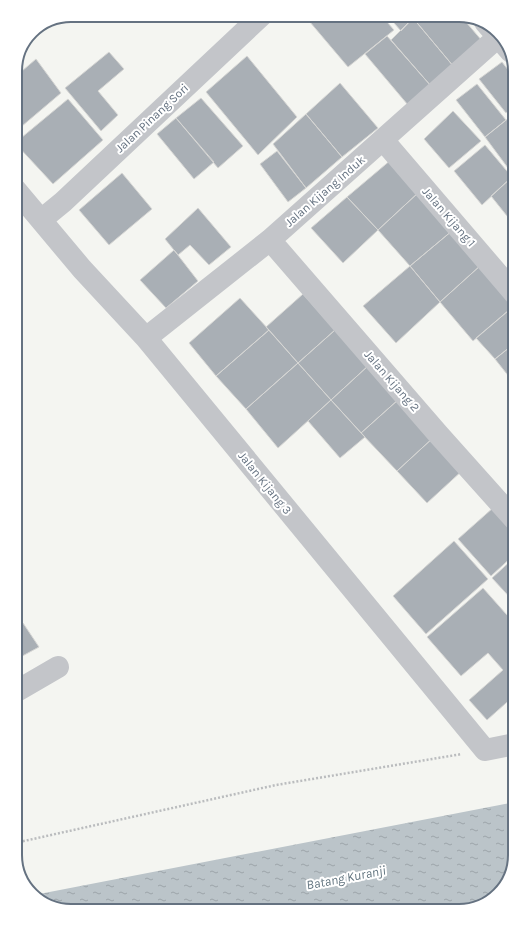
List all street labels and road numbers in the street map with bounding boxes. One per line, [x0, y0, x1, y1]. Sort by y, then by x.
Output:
street label: Jalan Pinang Sori [113, 81, 191, 155]
street label: Jalan Kijang Induk [282, 152, 368, 230]
street label: Jalan Kijang 1 [420, 185, 478, 249]
street label: Jalan Kijang 2 [362, 348, 422, 415]
street label: Jalan Kijang 3 [235, 449, 295, 517]

